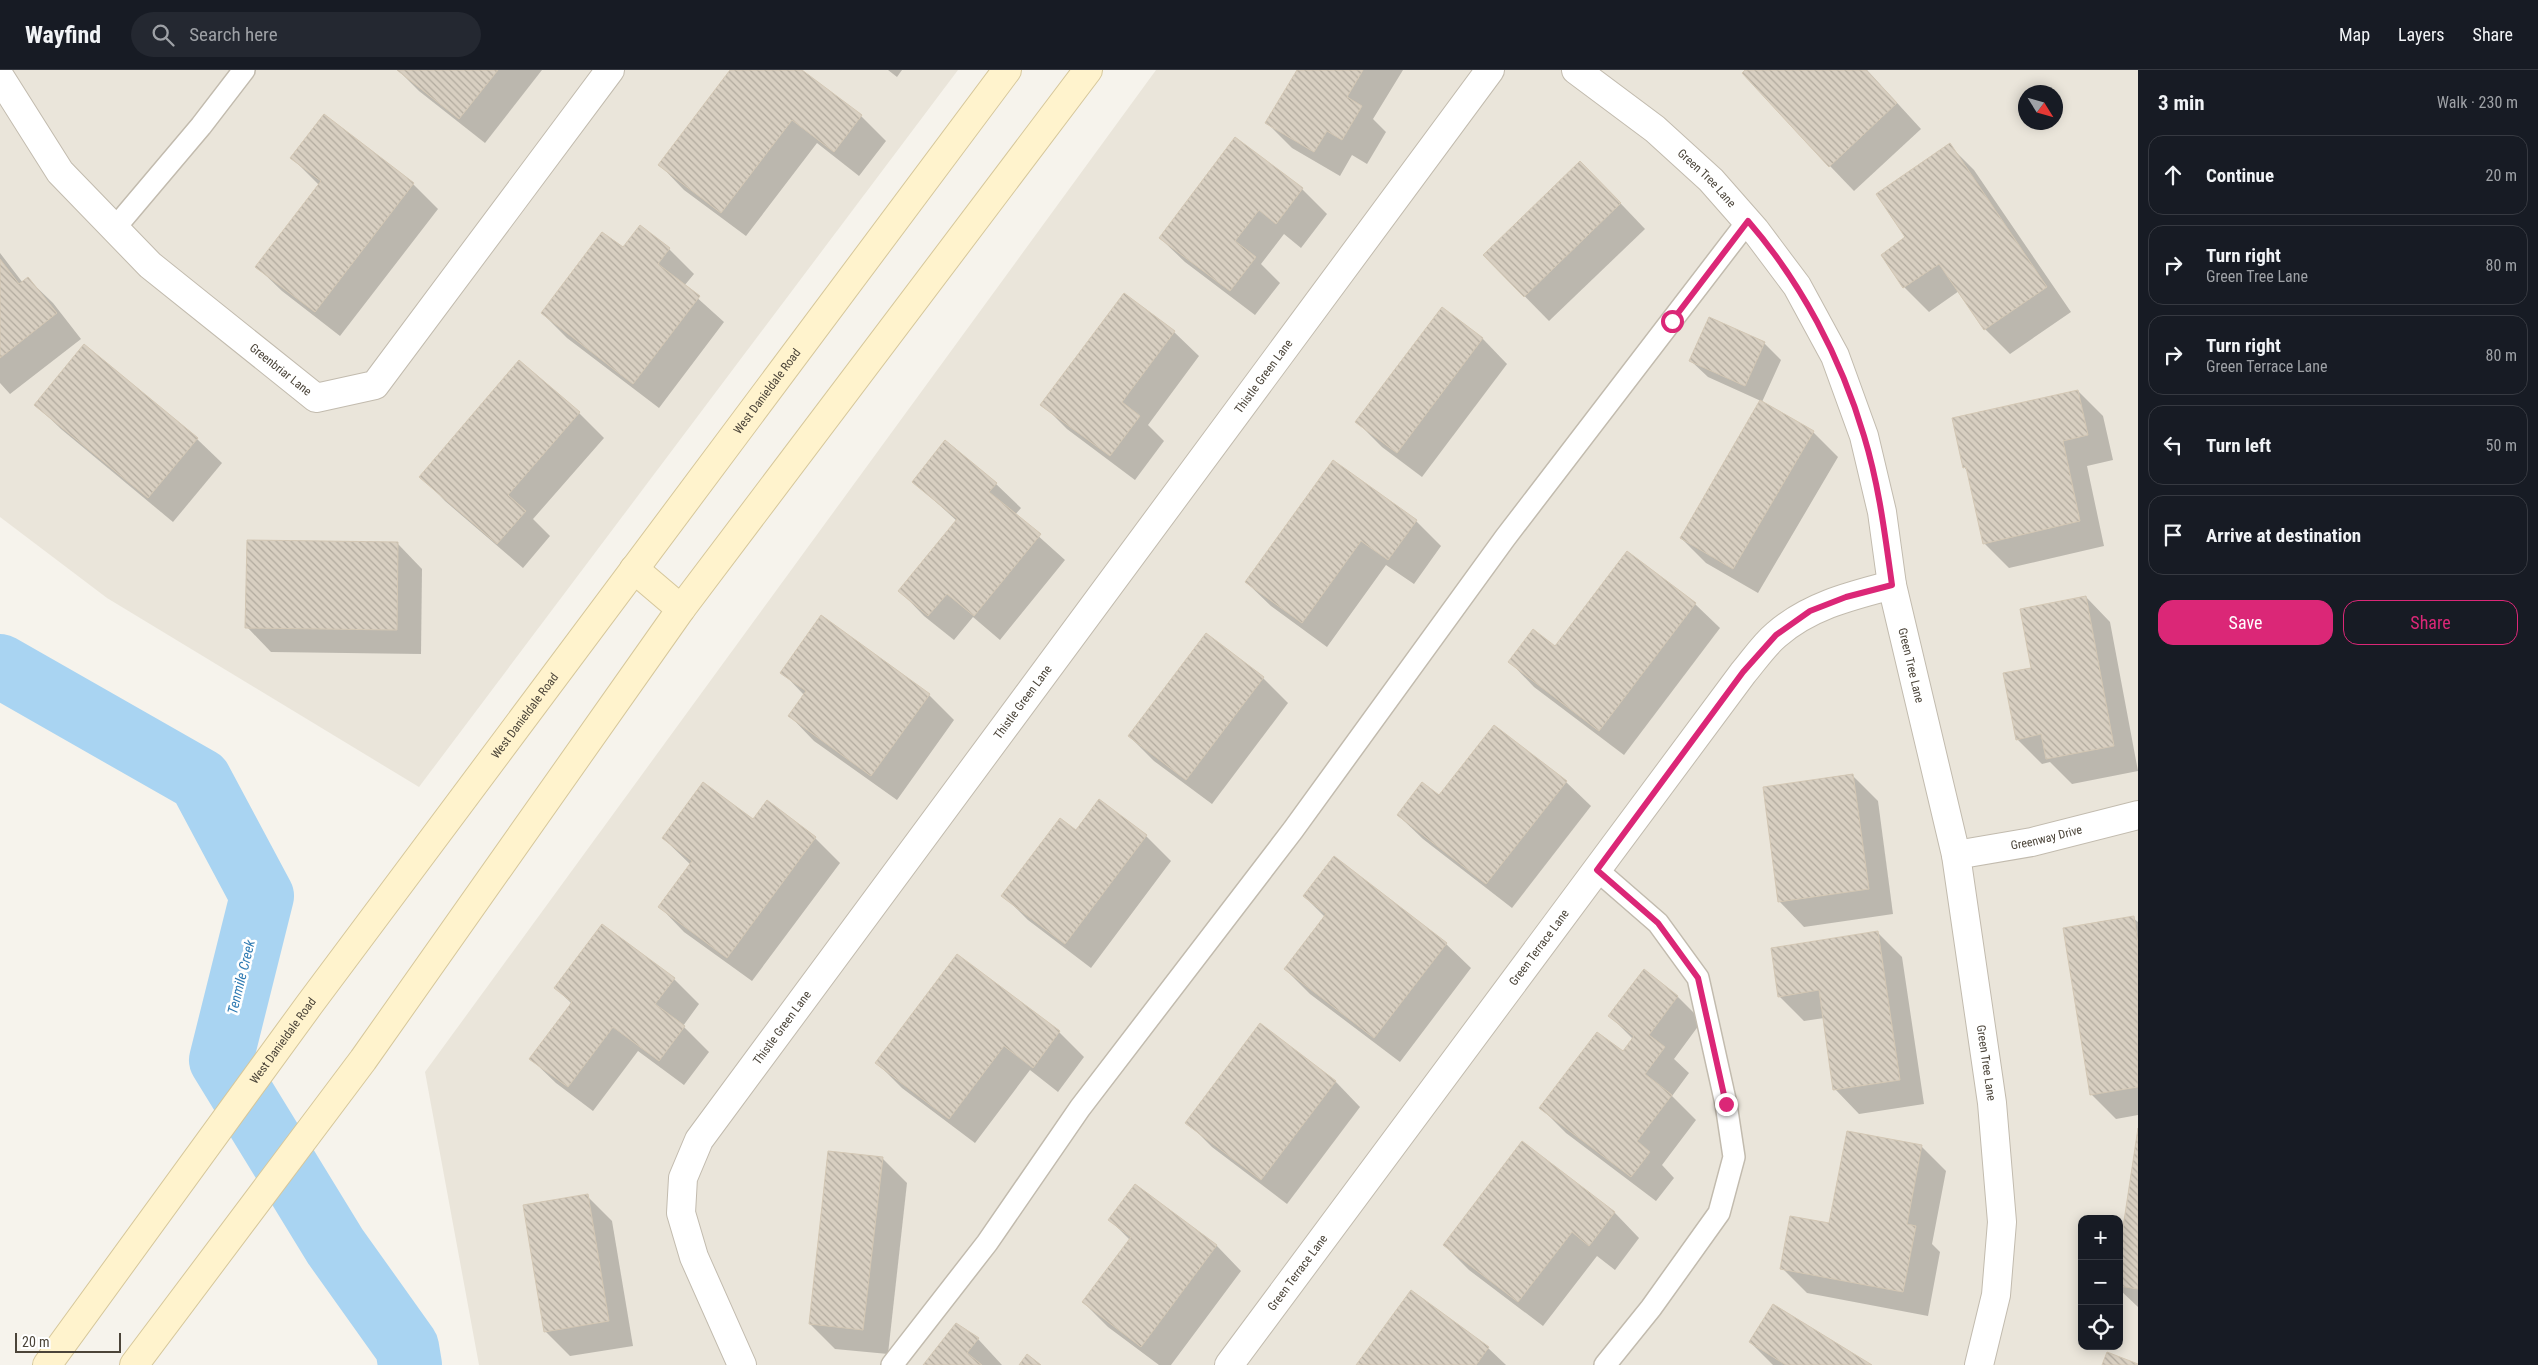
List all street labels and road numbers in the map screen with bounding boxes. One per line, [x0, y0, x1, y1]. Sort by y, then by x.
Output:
street label: Green Tree Lane [1675, 146, 1739, 210]
street label: Thistle Green Lane [1232, 336, 1296, 416]
street label: Greenbriar Lane [247, 341, 314, 399]
street label: West Danieldale Road [731, 346, 804, 437]
street label: Green Tree Lane [1895, 626, 1927, 705]
street label: Thistle Green Lane [991, 662, 1055, 742]
street label: West Danieldale Road [488, 670, 561, 761]
street label: Greenway Drive [2010, 822, 2084, 853]
street label: Green Terrace Lane [1506, 906, 1572, 988]
street label: Thistle Green Lane [750, 988, 814, 1067]
street label: West Danieldale Road [247, 995, 319, 1087]
street label: Green Tree Lane [1974, 1024, 1999, 1102]
street label: Green Terrace Lane [1265, 1232, 1331, 1313]

